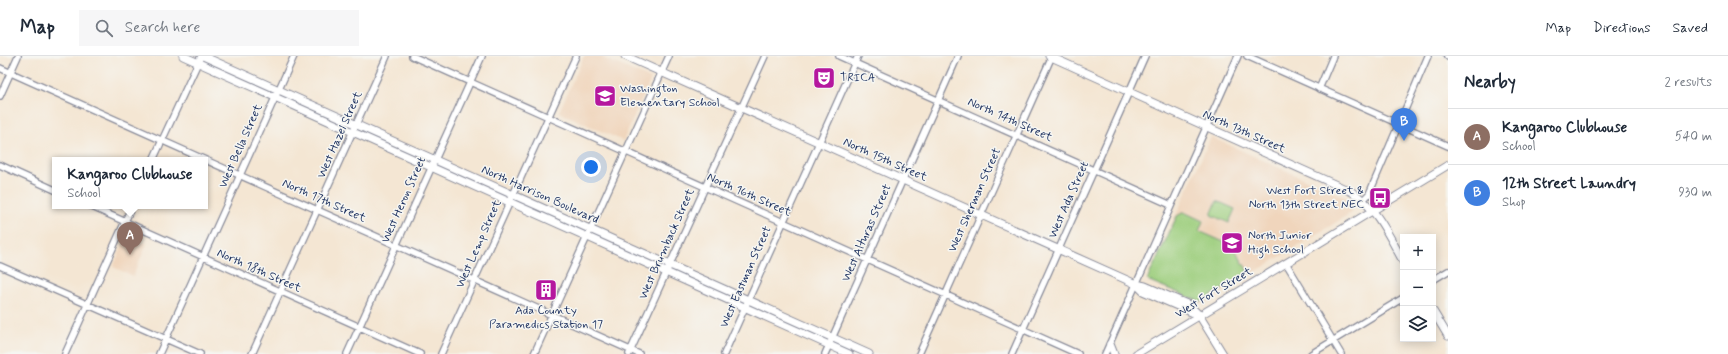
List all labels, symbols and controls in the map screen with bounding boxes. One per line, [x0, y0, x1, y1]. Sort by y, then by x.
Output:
search box [79, 10, 359, 46]
text: Map [20, 15, 55, 40]
icon: search [93, 17, 115, 39]
text: Search here [125, 18, 200, 38]
text: Map [1545, 19, 1571, 37]
text: Directions [1593, 19, 1651, 37]
text: Saved [1673, 19, 1708, 37]
theatre icon: TRICA [811, 65, 837, 91]
place label: TRICA [840, 70, 875, 86]
text: Nearby [1464, 71, 1516, 93]
text: 2 results [1665, 74, 1712, 91]
place label: Washington Elementary School [620, 81, 720, 111]
school or university icon: Washington Elementary School [592, 83, 618, 109]
street label: West Hazel Street [314, 89, 366, 181]
street label: North 14th Street [965, 94, 1055, 146]
street label: West Bella Street [215, 102, 267, 190]
street label: North 13th Street [1200, 107, 1288, 157]
pin: B [1391, 108, 1417, 141]
text: Kangaroo Clubhouse [1502, 118, 1627, 138]
text: A [1473, 128, 1481, 145]
text: 540 m [1675, 128, 1712, 145]
street label: North 15th Street [840, 134, 930, 186]
text: School [1502, 138, 1536, 155]
street label: West Sherman Street [945, 145, 1005, 255]
street label: West Heron Street [378, 154, 430, 246]
popup [52, 157, 208, 209]
your location [581, 157, 601, 177]
street label: West Ada Street [1045, 159, 1093, 241]
street label: North Harrison Boulevard [479, 162, 601, 228]
text: Kangaroo Clubhouse [67, 165, 193, 185]
street label: North 16th Street [704, 169, 794, 221]
text: 12th Street Laundry [1502, 174, 1636, 194]
street label: North 17th Street [280, 175, 368, 227]
street label: West Alturas Street [838, 181, 896, 284]
place label: West Fort Street & North 13th Street NEC [1249, 183, 1364, 213]
text: B [1473, 184, 1481, 201]
text: 930 m [1678, 184, 1712, 201]
text: School [67, 185, 101, 202]
bus stop icon: West Fort Street & North 13th Street NEC [1367, 185, 1393, 211]
street label: West Brumback Street [635, 186, 699, 302]
text: Shop [1502, 194, 1526, 211]
street label: West Lemp Street [452, 197, 506, 291]
pin: A [117, 222, 143, 255]
street label: West Eastman Street [716, 223, 776, 330]
place label: North Junior High School [1248, 228, 1312, 259]
school or university icon: North Junior High School [1219, 230, 1245, 256]
map controls [1400, 234, 1436, 342]
button: + [1400, 234, 1436, 270]
street label: North 18th Street [214, 245, 304, 297]
street label: West Fort Street [1172, 264, 1256, 322]
button: − [1400, 270, 1436, 306]
building icon: Ada County Paramedics Station 17 [533, 277, 559, 303]
place label: Ada County Paramedics Station 17 [489, 303, 603, 333]
button: layers [1400, 306, 1436, 342]

